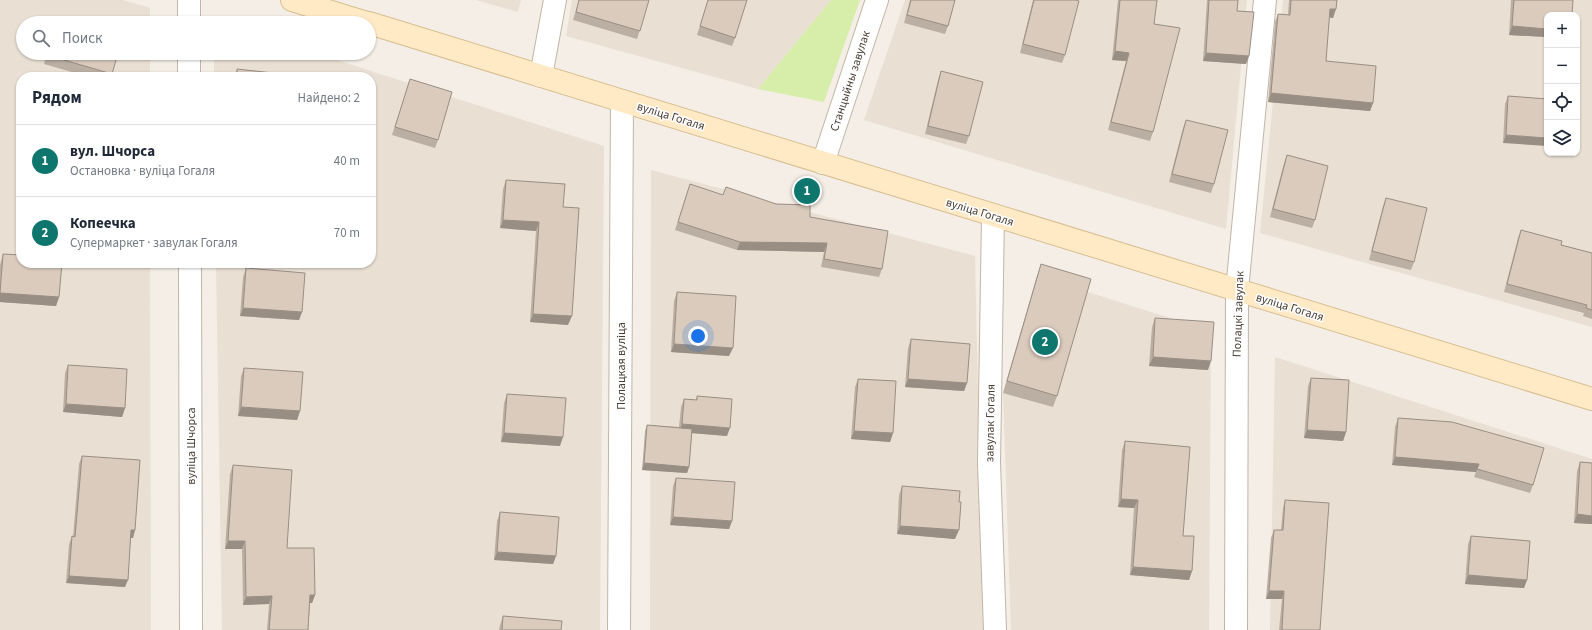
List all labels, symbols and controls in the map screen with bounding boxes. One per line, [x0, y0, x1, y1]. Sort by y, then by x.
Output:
map controls [1544, 12, 1580, 156]
button: + [1544, 12, 1580, 48]
search box [16, 16, 376, 60]
icon: search [30, 27, 52, 49]
text: Поиск [62, 28, 103, 49]
street label: Станцыйны завулак [826, 29, 875, 134]
button: − [1544, 48, 1580, 84]
button: locate [1544, 84, 1580, 120]
text: Рядом [32, 86, 82, 110]
text: Найдено: 2 [298, 89, 360, 107]
street label: вуліца Гогаля [635, 98, 707, 135]
button: layers [1544, 120, 1580, 156]
text: вул. Шчорса [70, 141, 155, 162]
text: 1 [42, 152, 48, 170]
text: 40 m [334, 152, 360, 170]
text: Остановка · вуліца Гогаля [70, 162, 215, 180]
pin: 1 [794, 176, 820, 206]
street label: вуліца Гогаля [944, 194, 1016, 231]
text: Копеечка [70, 213, 136, 234]
text: 2 [42, 224, 48, 242]
text: 70 m [334, 224, 360, 242]
text: Супермаркет · завулак Гогаля [70, 234, 238, 252]
street label: Полацкі завулак [1229, 271, 1248, 357]
street label: вуліца Гогаля [1254, 289, 1326, 326]
street label: Полацкая вуліца [613, 322, 630, 410]
your location [688, 326, 708, 346]
pin: 2 [1032, 327, 1058, 357]
street label: завулак Гогаля [981, 384, 1000, 462]
street label: вуліца Шчорса [183, 407, 200, 485]

